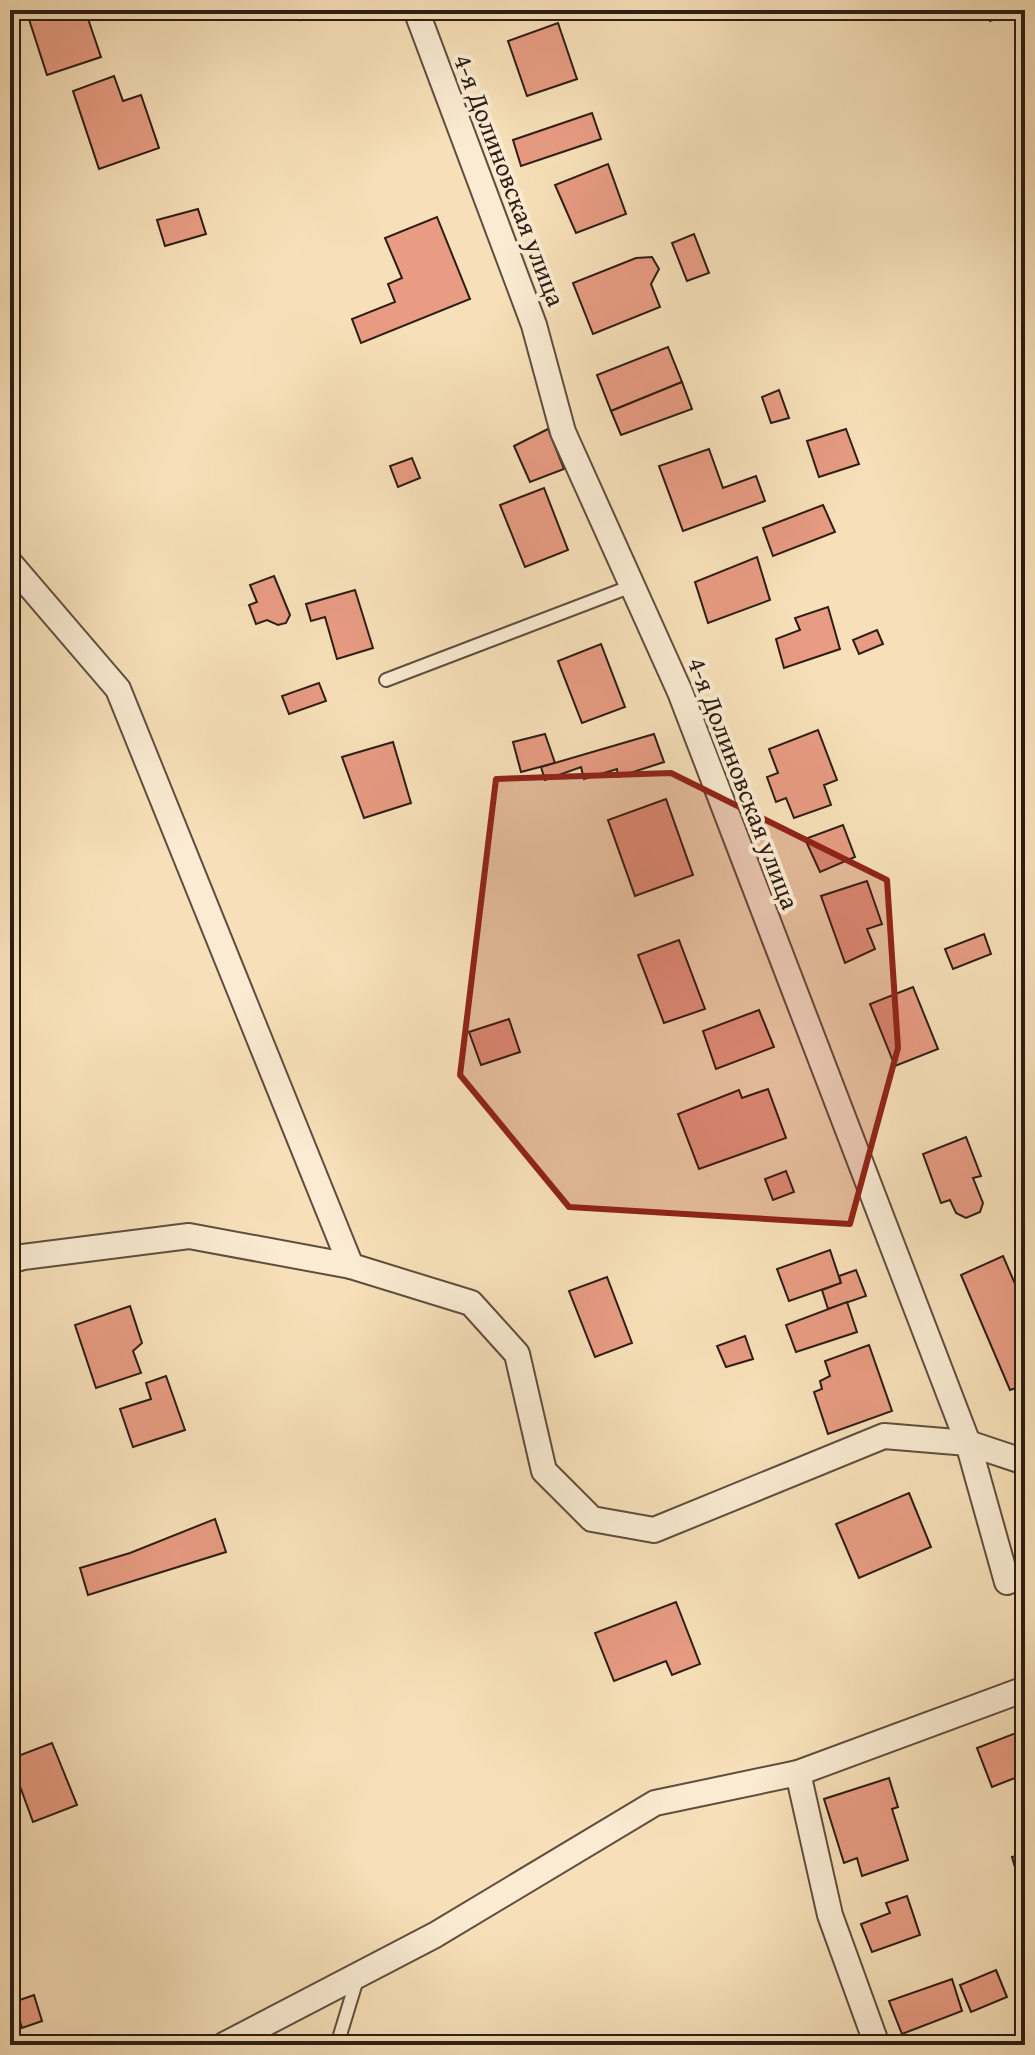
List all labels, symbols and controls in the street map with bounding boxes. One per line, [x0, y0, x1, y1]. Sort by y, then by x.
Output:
street label: 4-я Долиновская улица [444, 48, 576, 312]
street label: 4-я Долиновская улица [678, 651, 810, 915]

